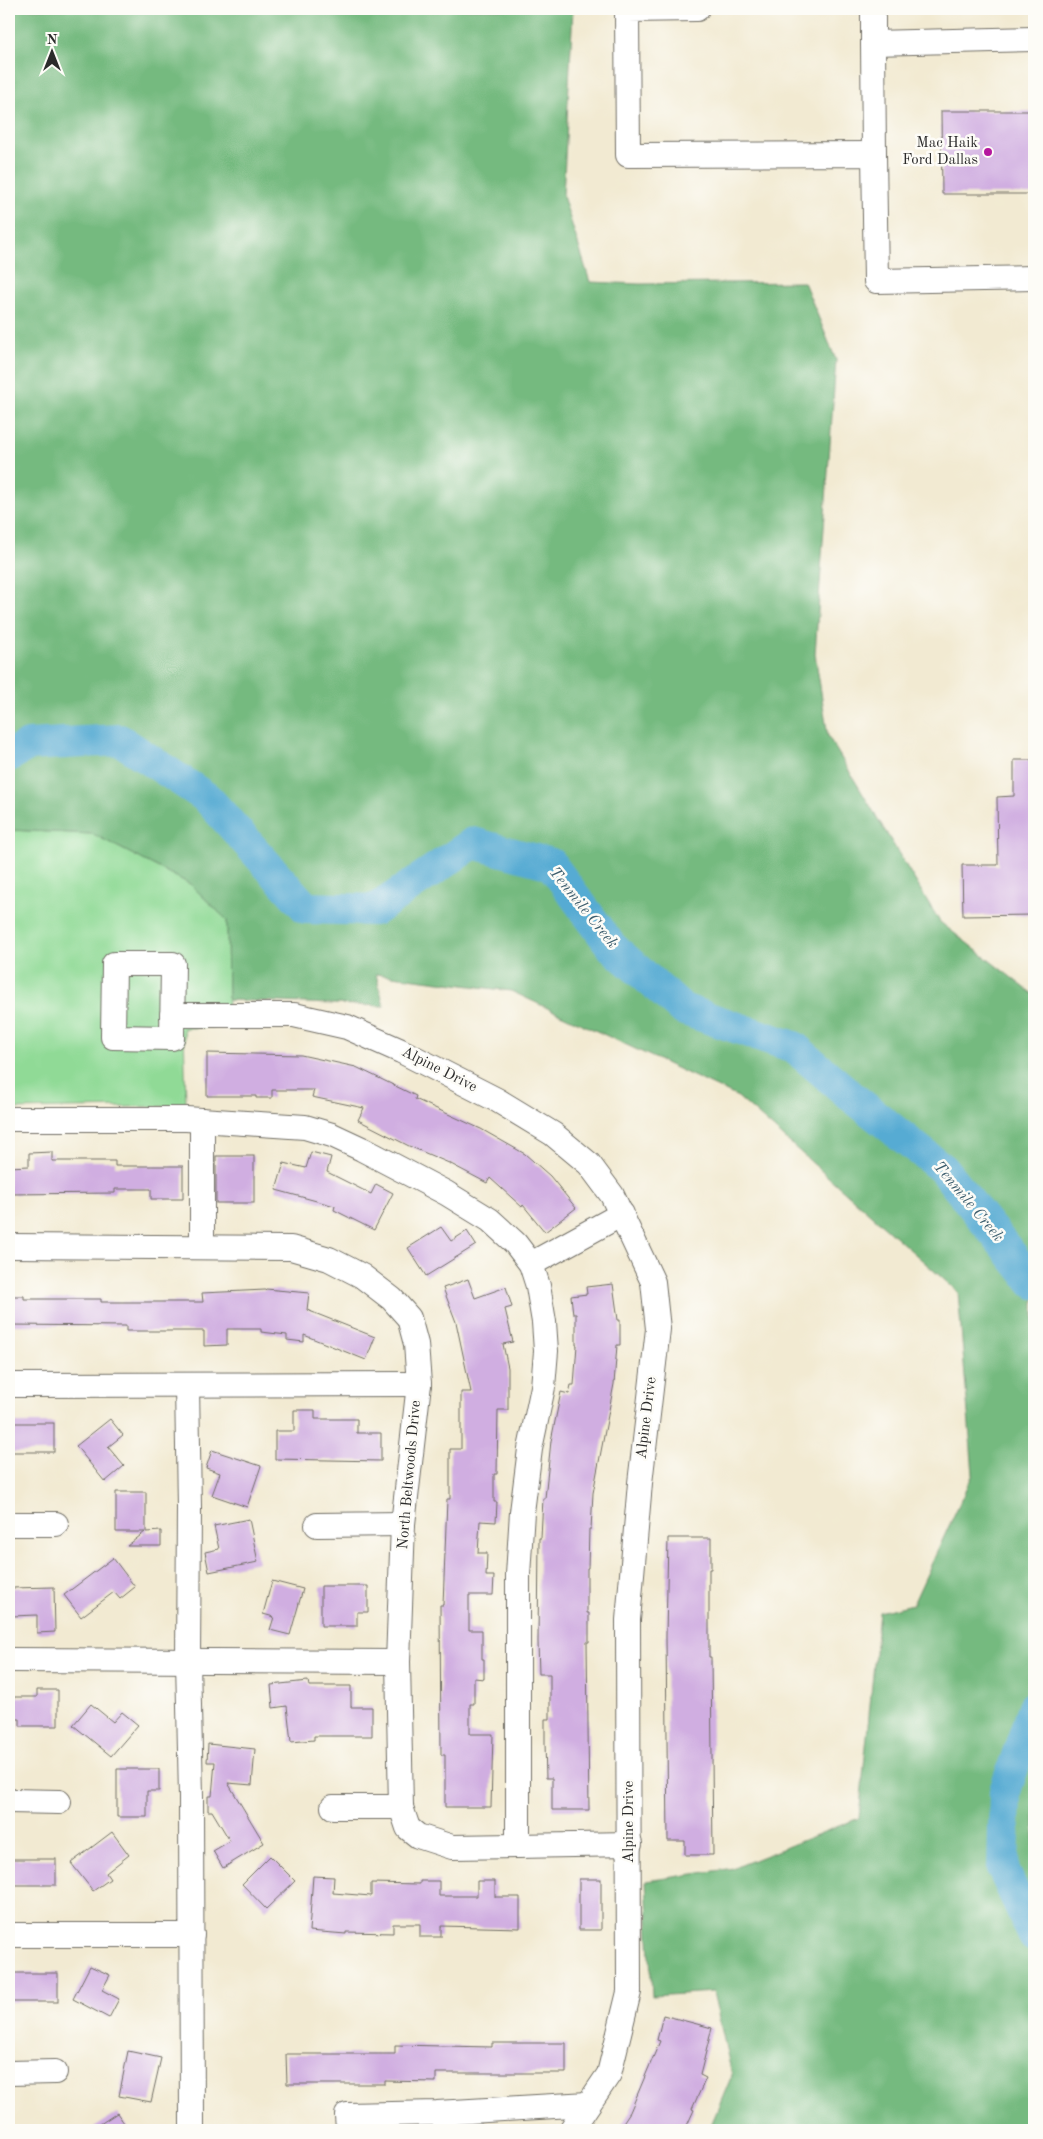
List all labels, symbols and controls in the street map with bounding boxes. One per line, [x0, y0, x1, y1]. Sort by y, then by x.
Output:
north arrow [28, 28, 78, 78]
text: N [47, 33, 58, 47]
place label: Mac Haik Ford Dallas [902, 136, 978, 168]
marker: Mac Haik Ford Dallas [982, 146, 994, 158]
water label: Tenmile Creek [546, 864, 621, 952]
street label: Alpine Drive [399, 1045, 479, 1095]
water label: Tenmile Creek [930, 1159, 1006, 1245]
street label: Alpine Drive [635, 1376, 659, 1460]
street label: North Beltwoods Drive [396, 1400, 424, 1550]
street label: Alpine Drive [622, 1781, 637, 1863]

